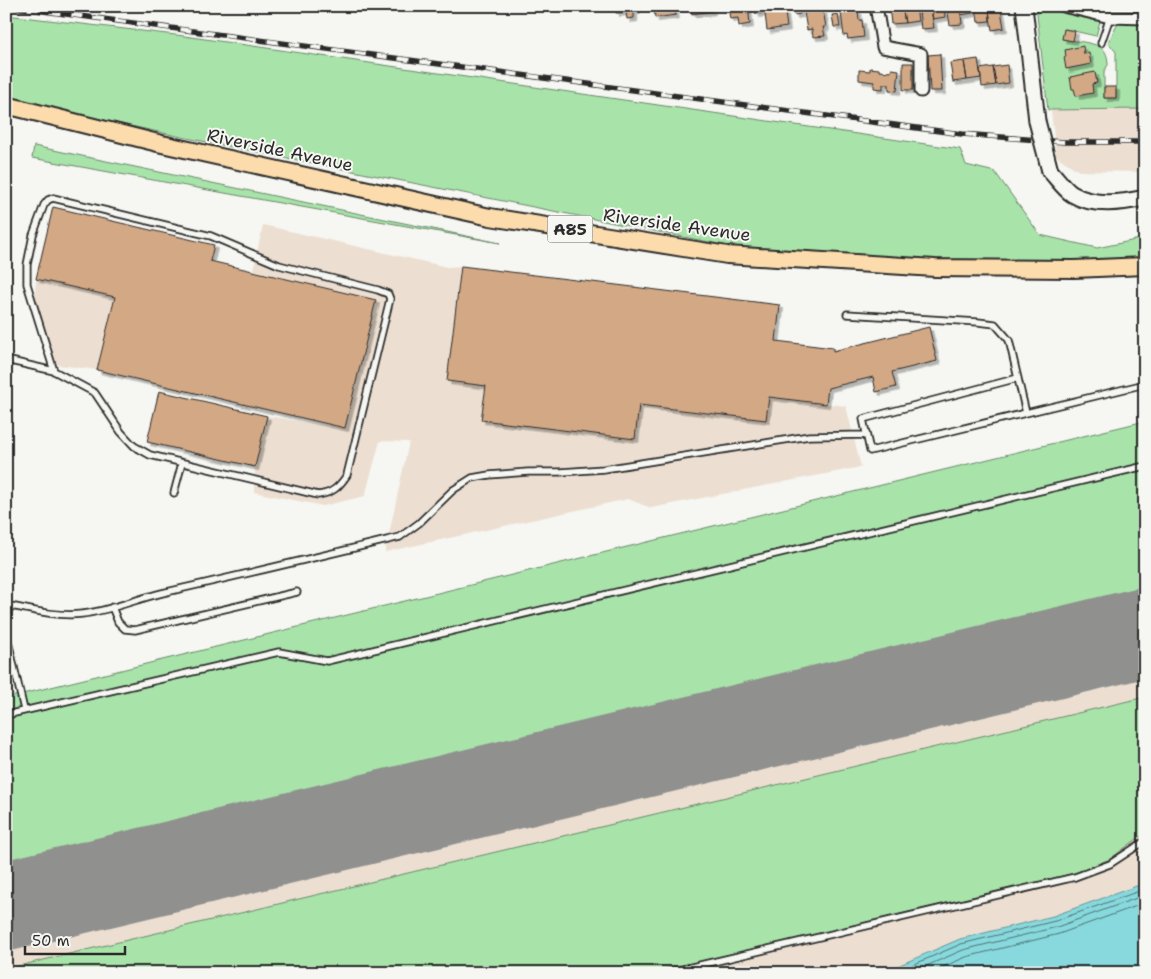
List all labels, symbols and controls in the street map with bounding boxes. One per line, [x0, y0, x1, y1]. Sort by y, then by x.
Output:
street label: Riverside Avenue [205, 123, 355, 177]
street label: Riverside Avenue [602, 203, 752, 247]
road number: A85 [548, 215, 592, 242]
scale bar [25, 924, 125, 956]
text: 50 m [32, 931, 70, 951]

